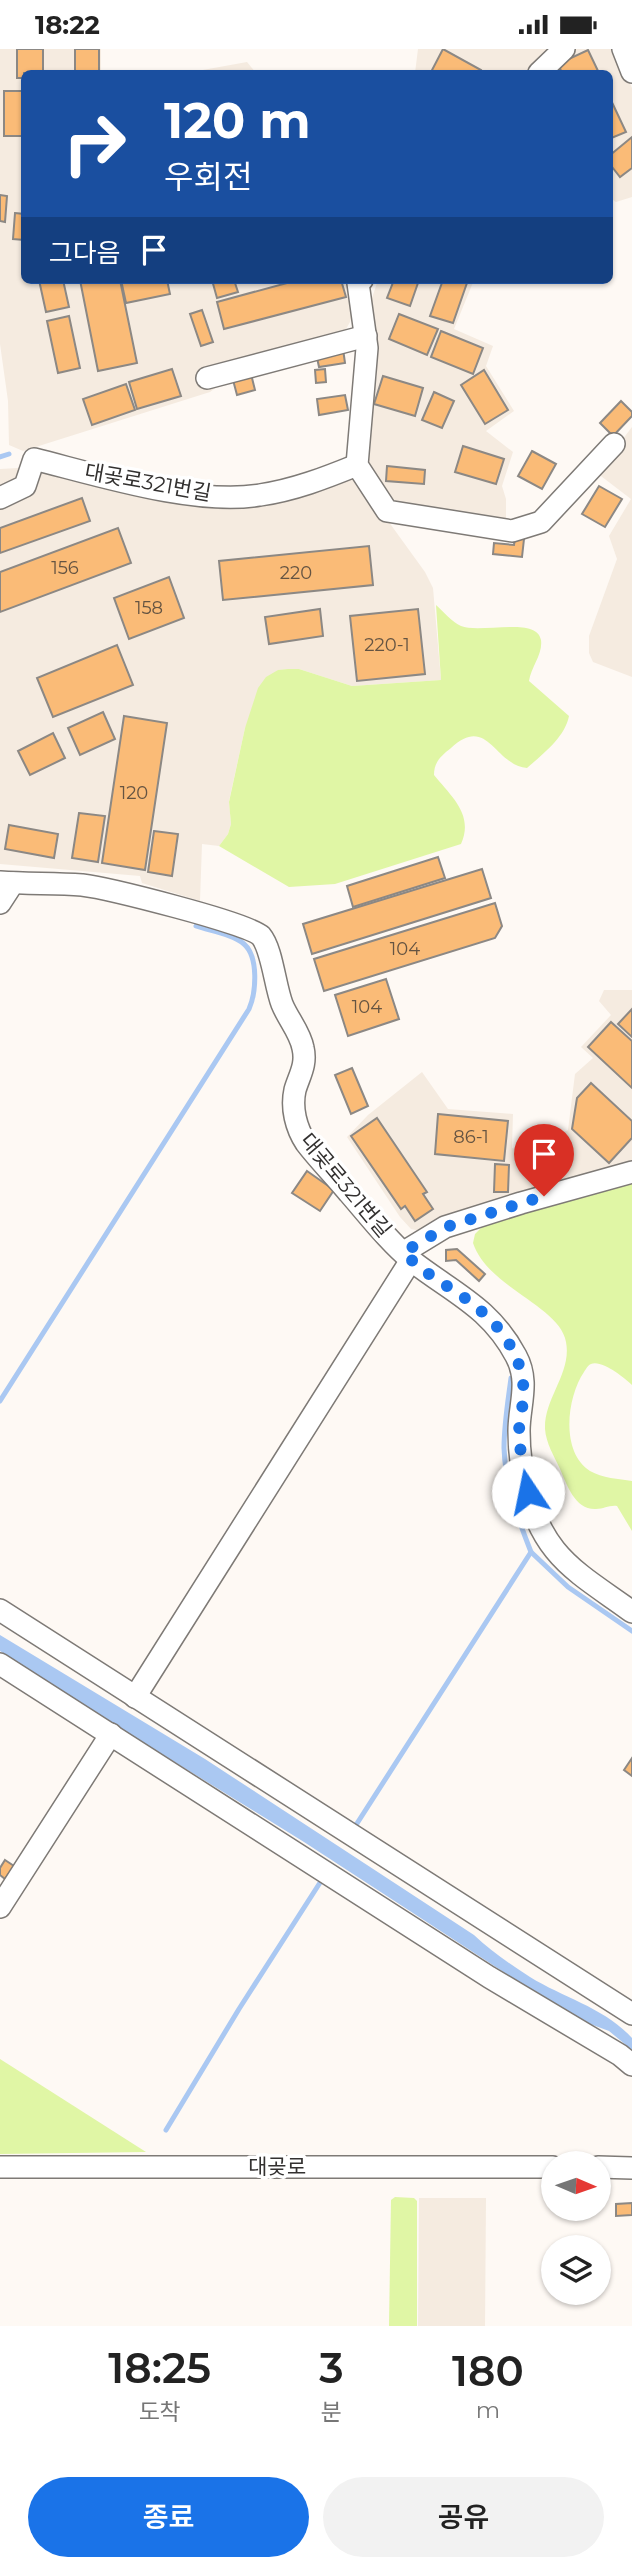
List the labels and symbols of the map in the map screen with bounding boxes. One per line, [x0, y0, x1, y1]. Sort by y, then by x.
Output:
street label: 대곶로321번길 [83, 459, 213, 505]
house number: 156 [51, 557, 79, 579]
house number: 220 [280, 562, 312, 584]
house number: 158 [135, 597, 163, 619]
house number: 220-1 [364, 634, 410, 656]
house number: 120 [120, 782, 148, 804]
house number: 104 [390, 938, 420, 960]
house number: 104 [352, 996, 382, 1018]
pin [514, 1124, 574, 1196]
house number: 86-1 [453, 1126, 489, 1148]
street label: 대곶로321번길 [295, 1128, 397, 1242]
position arrow [491, 1455, 565, 1529]
north arrow [541, 2151, 611, 2221]
street label: 대곶로 [248, 2154, 306, 2179]

